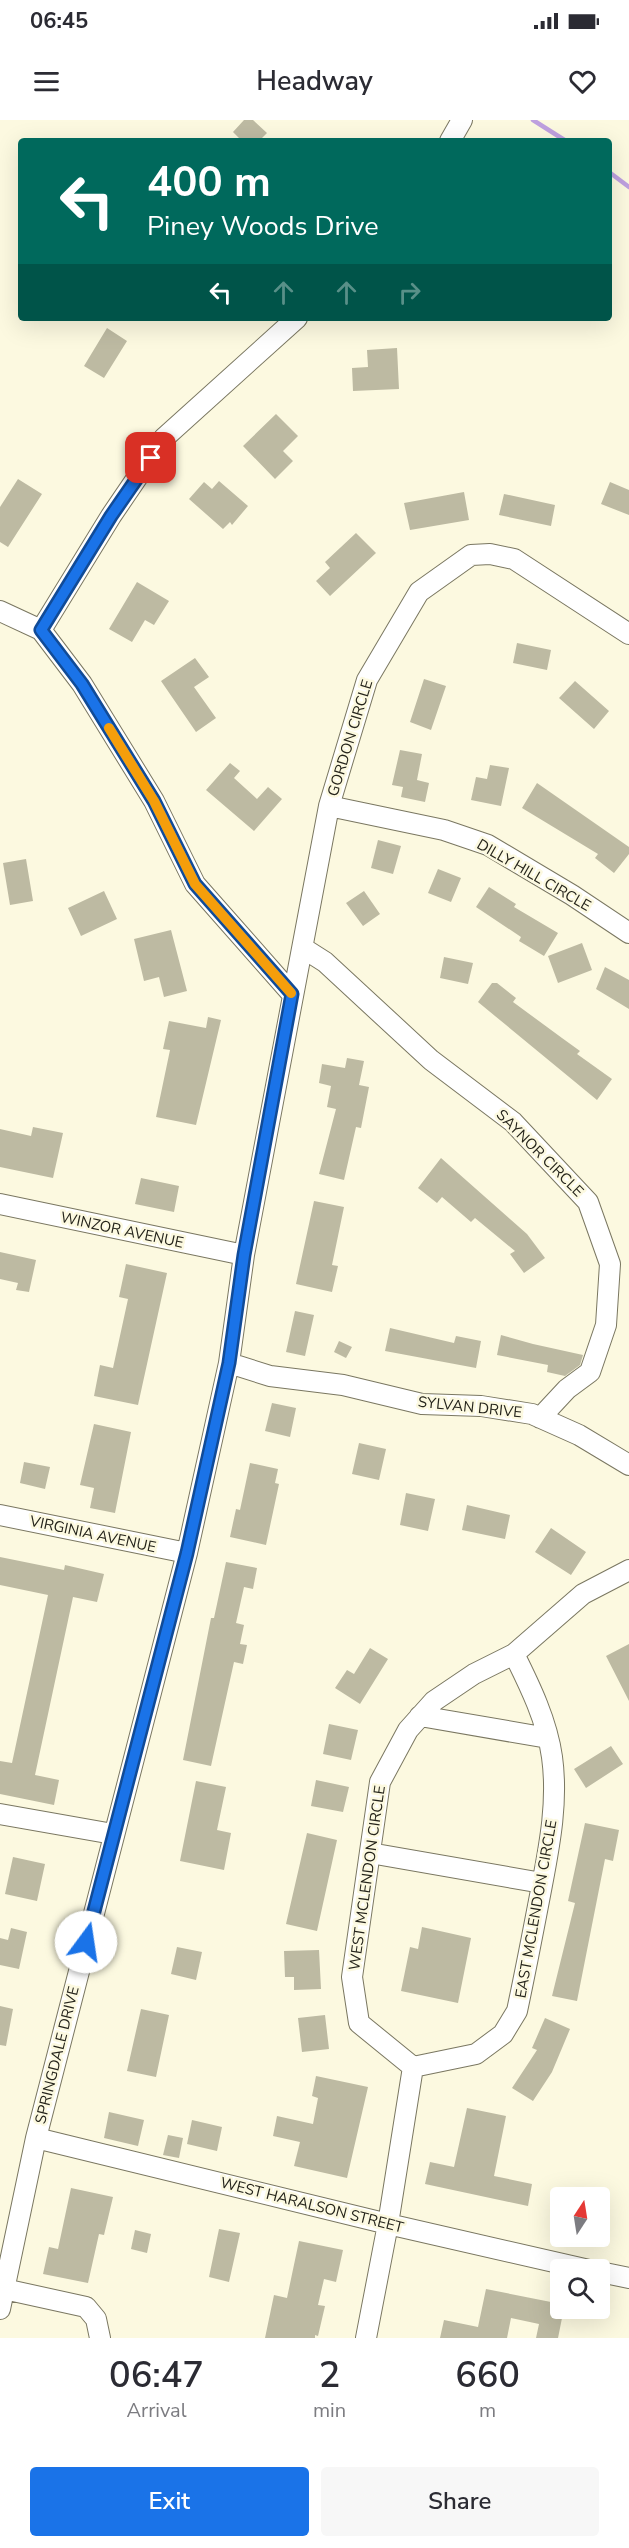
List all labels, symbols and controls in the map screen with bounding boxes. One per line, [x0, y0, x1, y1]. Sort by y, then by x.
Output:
text: 06:45 [30, 6, 88, 36]
text: Headway [256, 63, 373, 100]
icon: menu [30, 65, 63, 98]
icon: heart [566, 65, 599, 98]
text: 400 m [147, 154, 271, 211]
icon: left [48, 162, 126, 240]
text: Piney Woods Drive [147, 208, 379, 245]
icon: left [204, 276, 237, 309]
icon: ahead [267, 276, 300, 309]
icon: ahead [330, 276, 363, 309]
icon: right [393, 276, 426, 309]
pin [125, 432, 176, 483]
icon: arrive [134, 441, 167, 474]
street label: GORDON CIRCLE [323, 677, 377, 799]
street label: DILLY HILL CIRCLE [473, 834, 595, 916]
street label: SAYNOR CIRCLE [492, 1105, 588, 1201]
street label: WINZOR AVENUE [59, 1207, 185, 1253]
street label: SYLVAN DRIVE [417, 1392, 523, 1422]
street label: VIRGINIA AVENUE [27, 1511, 158, 1557]
street label: WEST MCLENDON CIRCLE [344, 1784, 390, 1972]
street label: EAST MCLENDON CIRCLE [510, 1818, 562, 2000]
position arrow [54, 1910, 118, 1974]
street label: SPRINGDALE DRIVE [30, 1984, 84, 2126]
street label: WEST HARALSON STREET [218, 2173, 406, 2237]
north arrow [550, 2187, 610, 2247]
map controls [550, 2187, 610, 2319]
button: search [550, 2259, 610, 2319]
text: 06:47 [109, 2351, 204, 2400]
text: 2 [319, 2351, 340, 2400]
text: 660 [455, 2351, 520, 2400]
text: Arrival [126, 2397, 187, 2424]
text: min [313, 2397, 346, 2424]
text: m [479, 2397, 496, 2424]
button: Exit [30, 2467, 309, 2536]
button: Share [321, 2467, 599, 2536]

